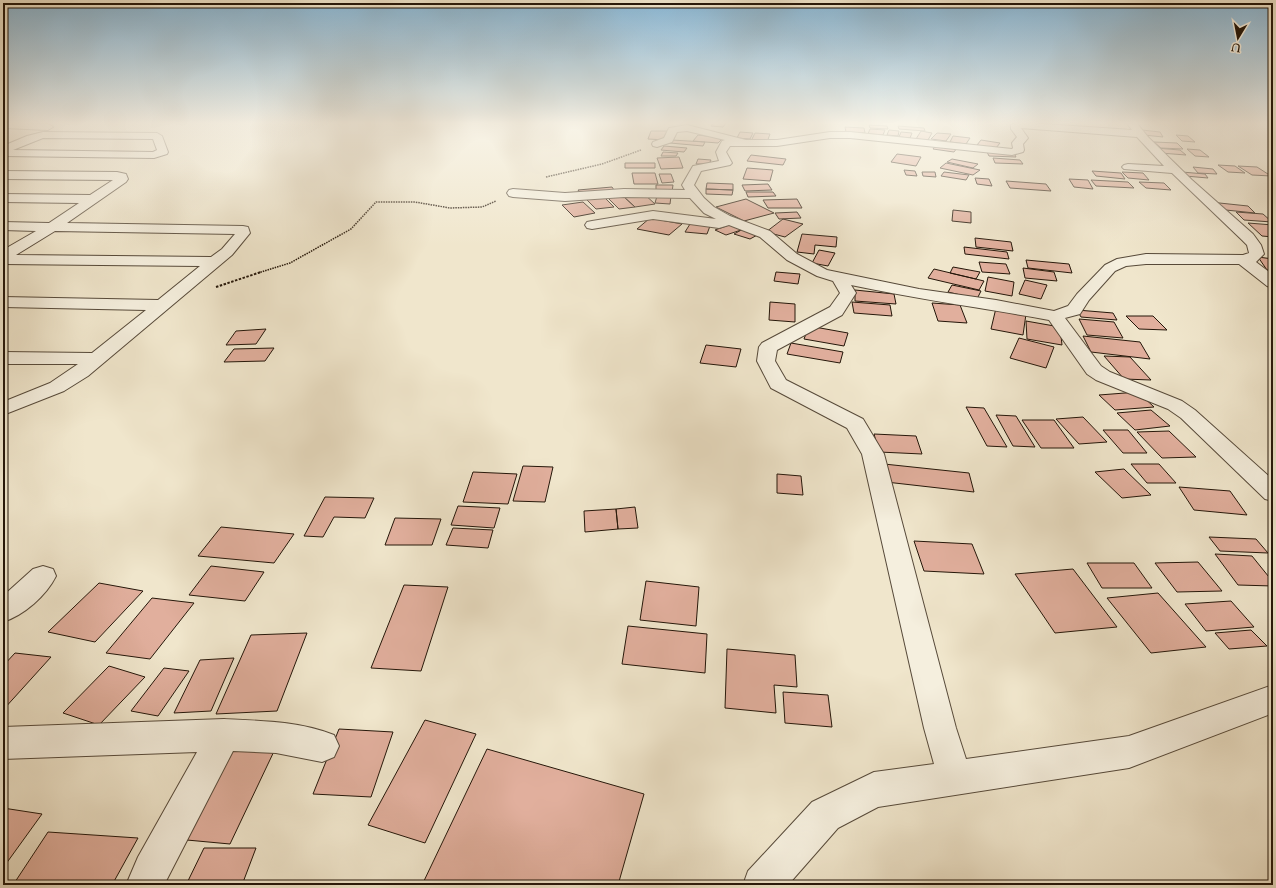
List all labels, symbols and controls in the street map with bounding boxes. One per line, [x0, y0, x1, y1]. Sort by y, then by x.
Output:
north arrow [1218, 18, 1258, 58]
text: U [1231, 38, 1243, 56]

